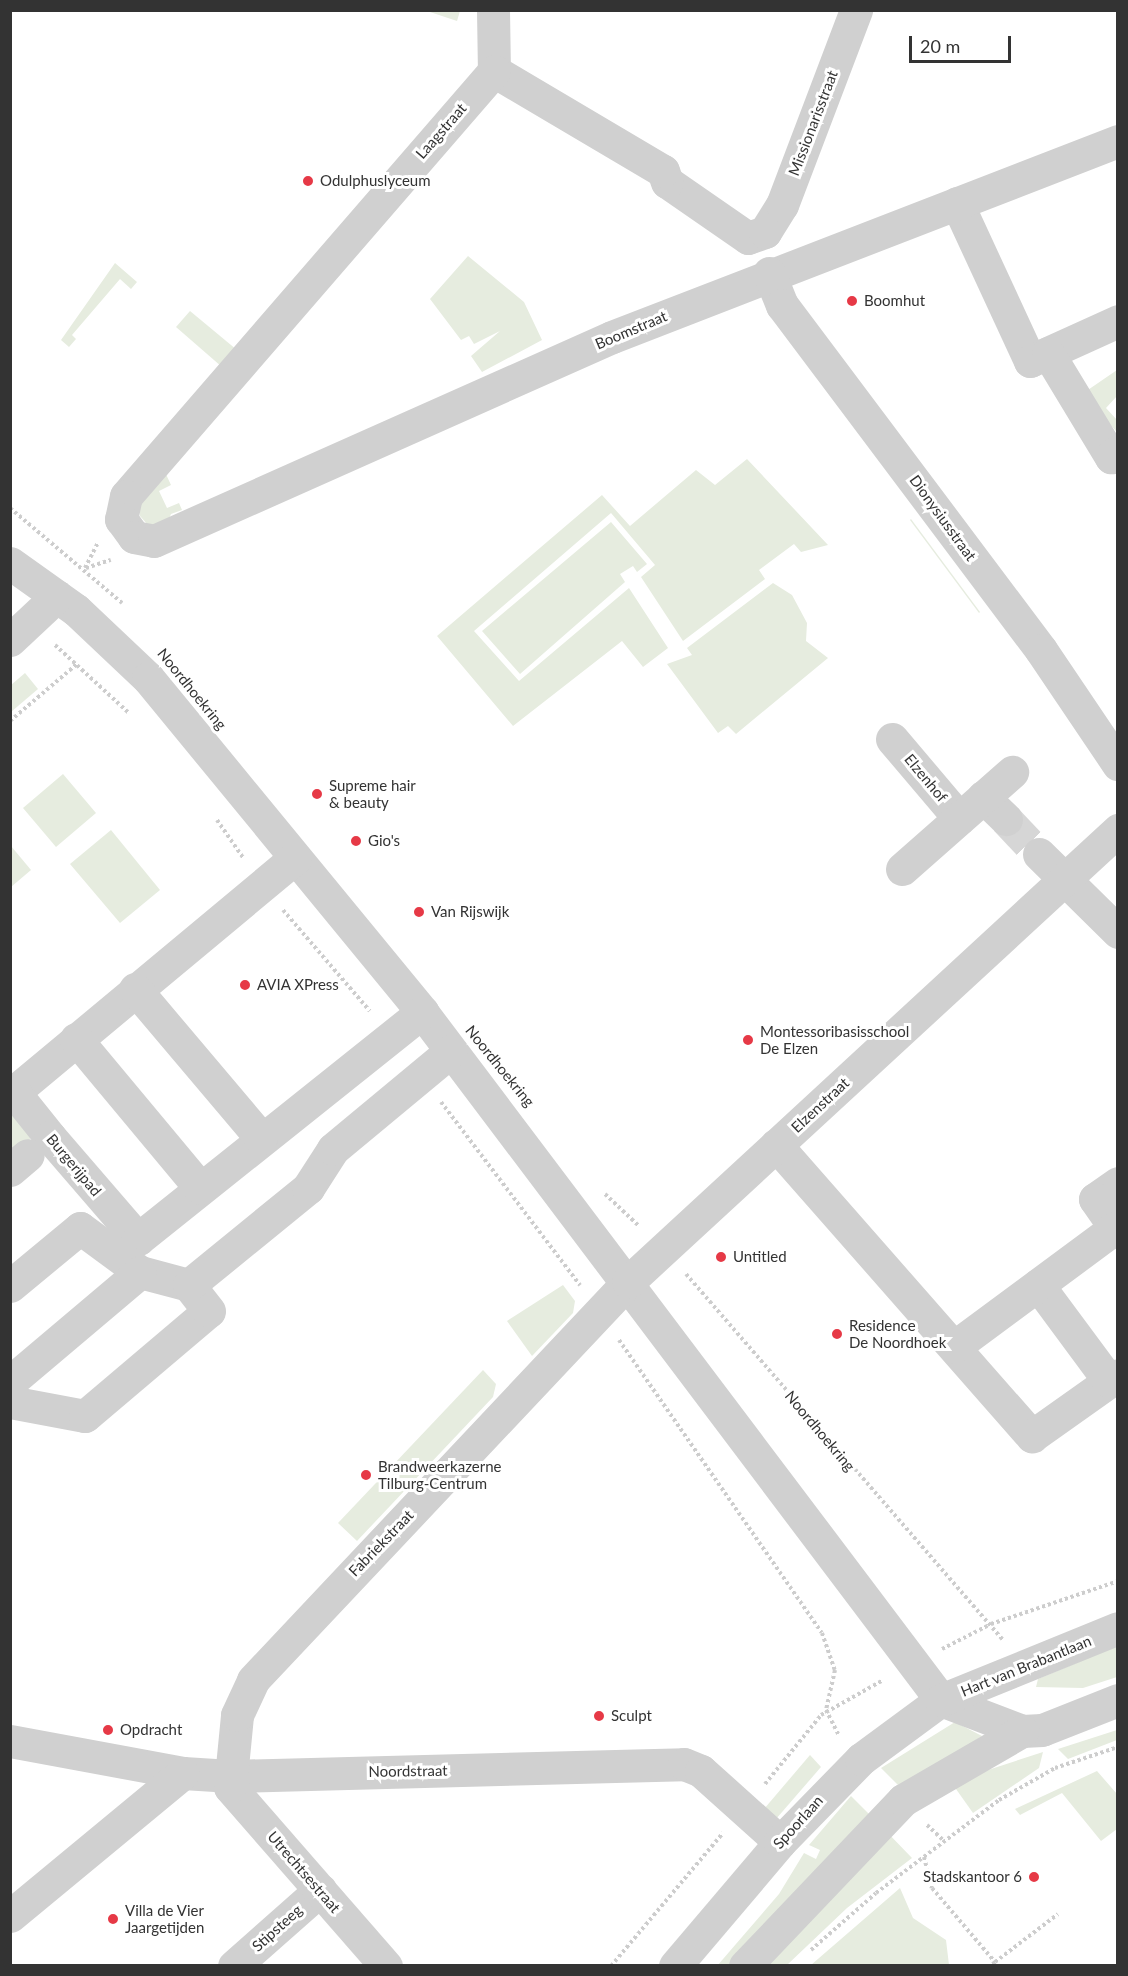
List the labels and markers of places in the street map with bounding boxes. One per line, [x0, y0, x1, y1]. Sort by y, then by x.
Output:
place label: Odulphuslyceum [320, 172, 431, 190]
marker: Odulphuslyceum [301, 174, 315, 188]
place label: Boomhut [864, 292, 925, 310]
marker: Boomhut [845, 294, 859, 308]
place label: Supreme hair & beauty [329, 776, 416, 811]
marker: Supreme hair & beauty [310, 787, 324, 801]
place label: Gio's [368, 832, 400, 850]
marker: Gio's [349, 834, 363, 848]
place label: Van Rijswijk [431, 903, 509, 921]
marker: Van Rijswijk [412, 905, 426, 919]
place label: AVIA XPress [257, 976, 339, 994]
marker: AVIA XPress [238, 978, 252, 992]
place label: Montessoribasisschool De Elzen [760, 1022, 909, 1057]
marker: Montessoribasisschool De Elzen [741, 1033, 755, 1047]
place label: Untitled [733, 1248, 787, 1266]
marker: Untitled [714, 1250, 728, 1264]
place label: Residence De Noordhoek [849, 1316, 946, 1351]
marker: Residence De Noordhoek [830, 1327, 844, 1341]
place label: Brandweerkazerne Tilburg-Centrum [378, 1457, 501, 1492]
marker: Brandweerkazerne Tilburg-Centrum [359, 1468, 373, 1482]
place label: Sculpt [611, 1707, 652, 1725]
marker: Sculpt [592, 1709, 606, 1723]
place label: Opdracht [120, 1721, 182, 1739]
marker: Opdracht [101, 1723, 115, 1737]
place label: Stadskantoor 6 [923, 1868, 1022, 1886]
marker: Stadskantoor 6 [1027, 1870, 1041, 1884]
place label: Villa de Vier Jaargetijden [125, 1901, 204, 1936]
marker: Villa de Vier Jaargetijden [106, 1912, 120, 1926]

